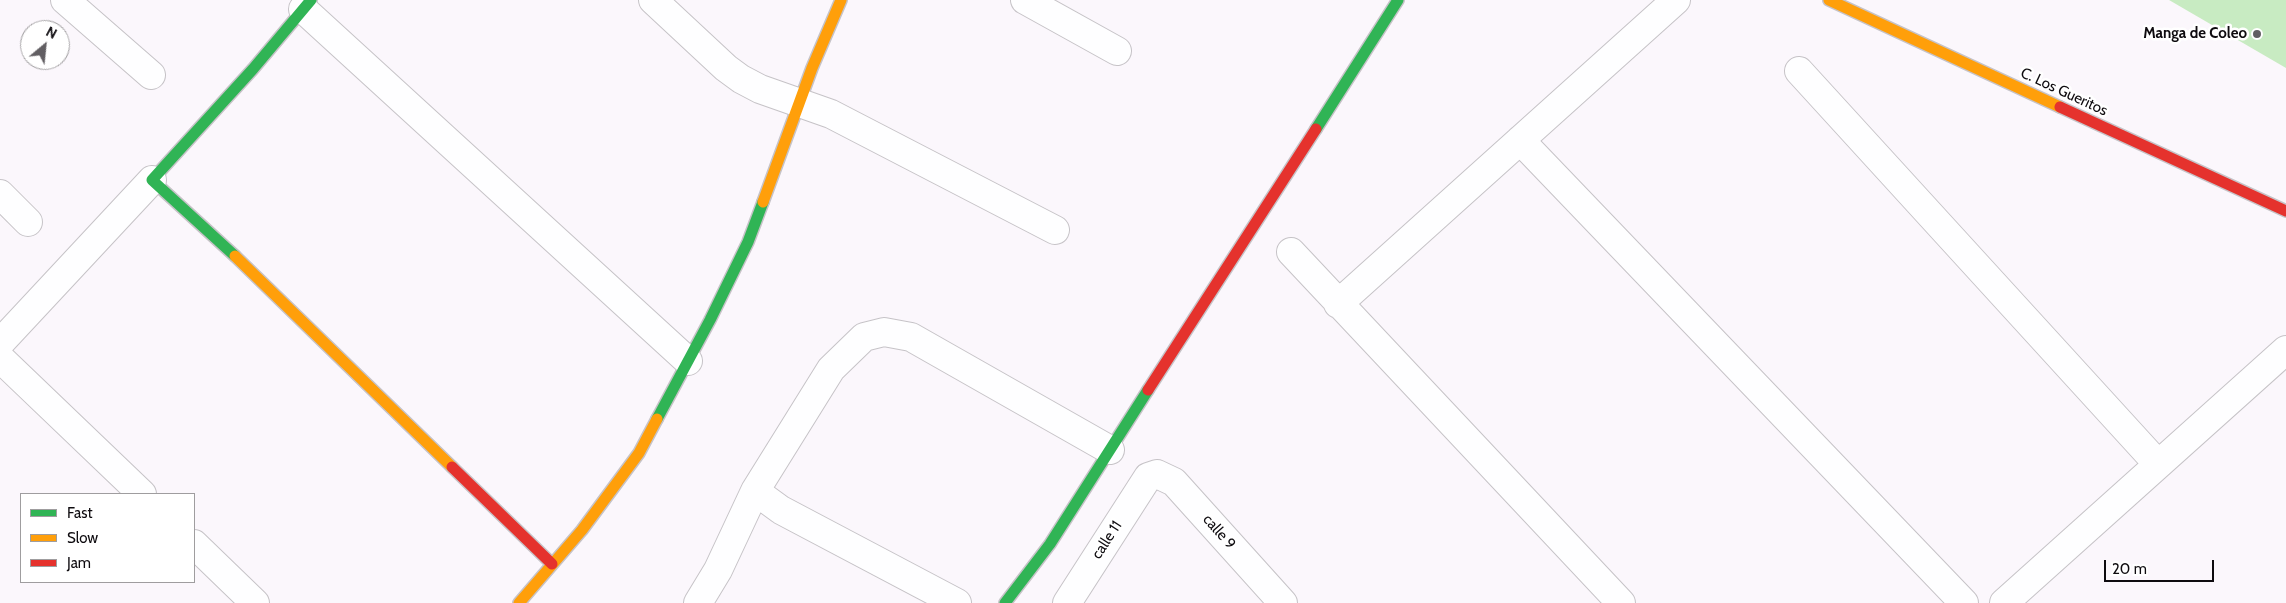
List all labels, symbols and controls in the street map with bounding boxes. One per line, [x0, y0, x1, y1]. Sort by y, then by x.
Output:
north arrow [20, 20, 70, 70]
text: N [43, 22, 60, 43]
place label: Manga de Coleo [2143, 25, 2247, 43]
marker: Manga de Coleo [2251, 28, 2263, 40]
street label: C. Los Gueritos [2018, 64, 2110, 120]
legend [20, 493, 195, 583]
text: Fast [67, 504, 92, 522]
street label: calle 9 [1199, 511, 1239, 553]
street label: calle 11 [1088, 518, 1126, 562]
text: Slow [67, 529, 98, 547]
scale bar [2106, 550, 2216, 582]
text: Jam [67, 554, 91, 572]
text: 20 m [2112, 560, 2147, 578]

